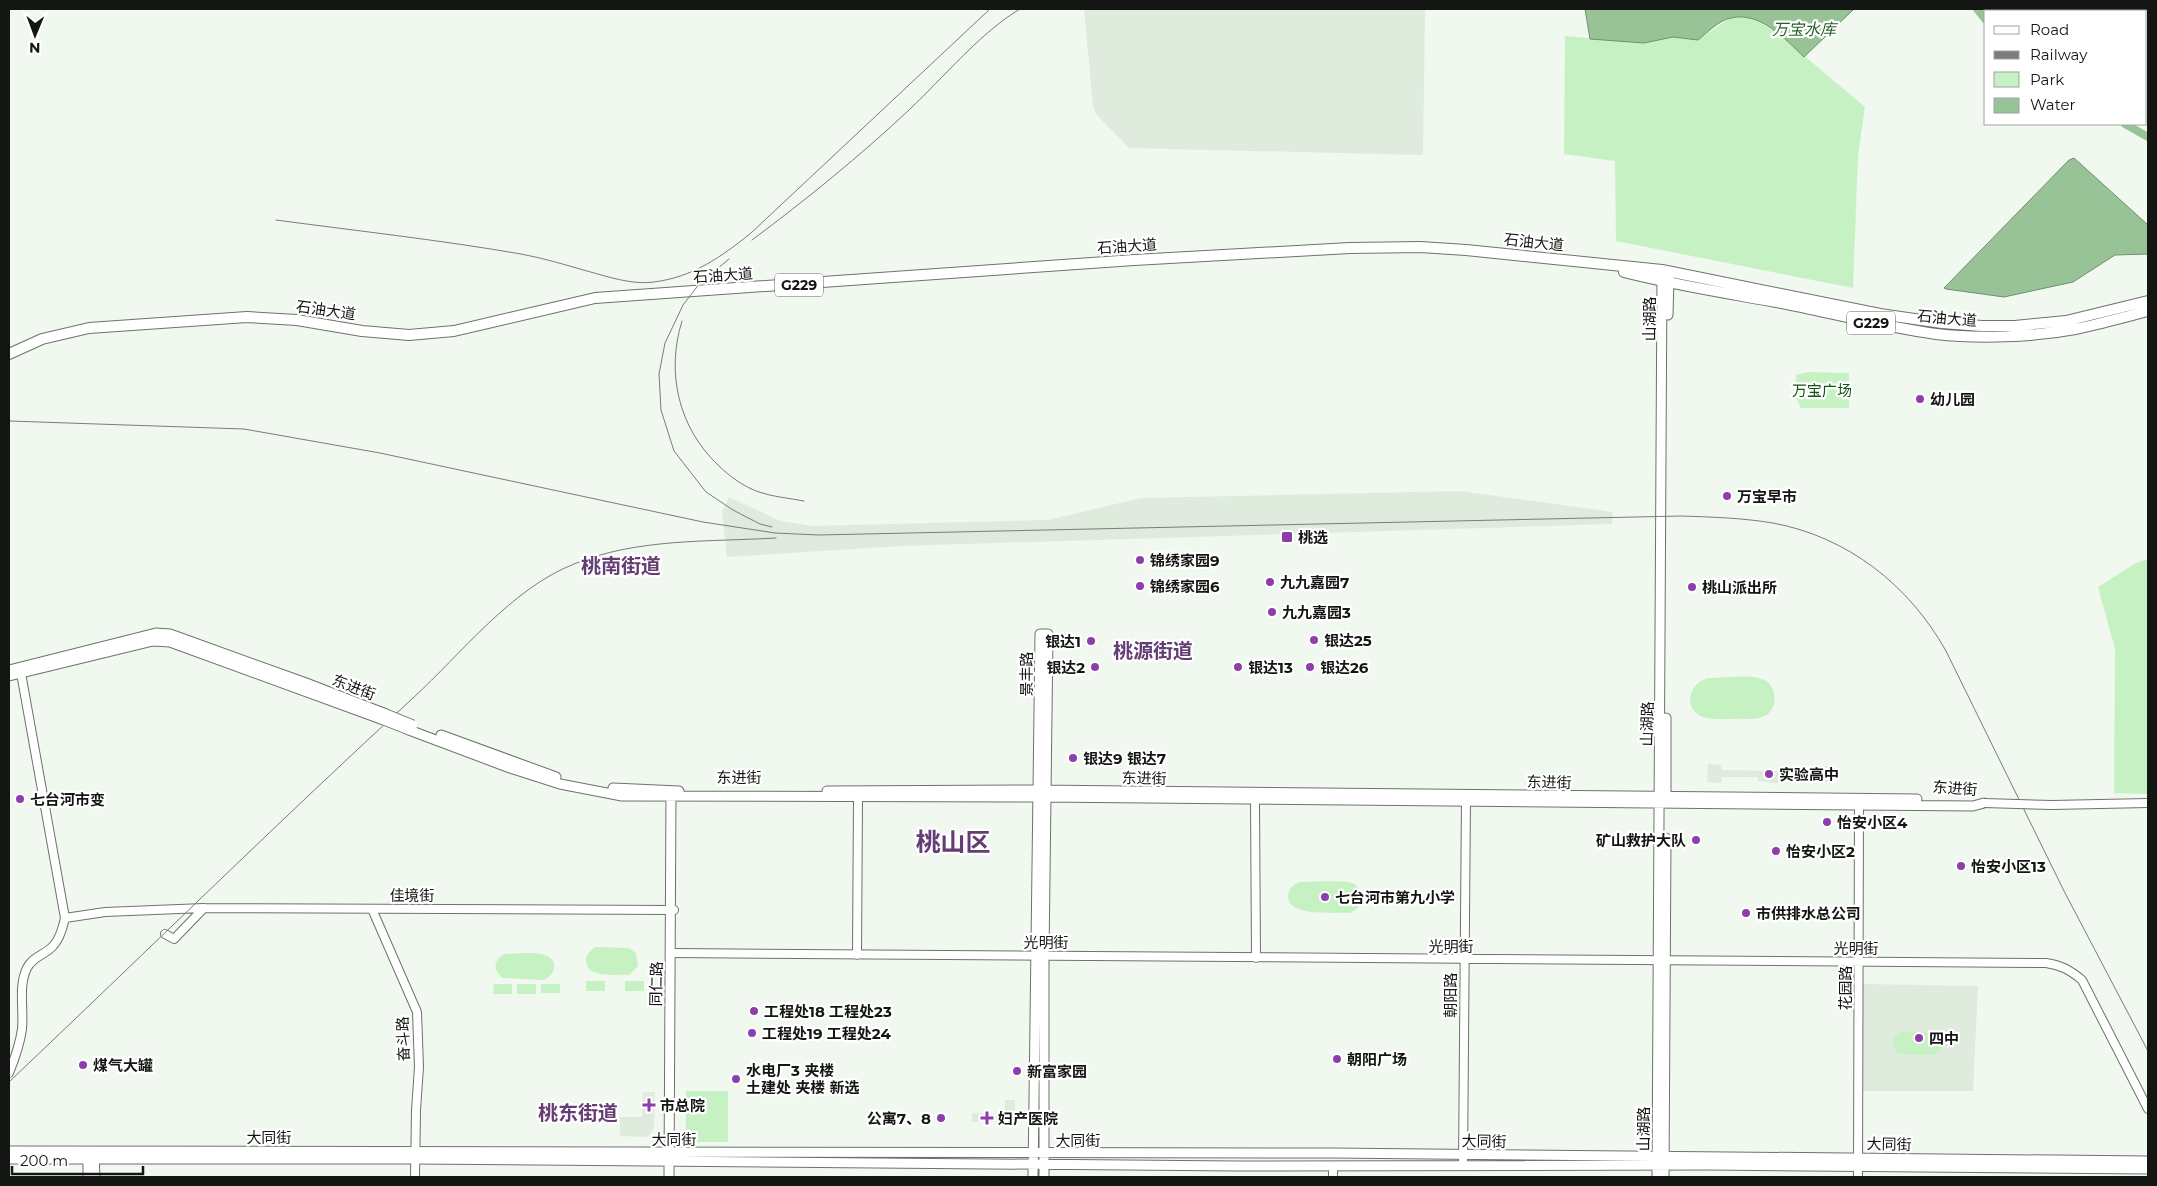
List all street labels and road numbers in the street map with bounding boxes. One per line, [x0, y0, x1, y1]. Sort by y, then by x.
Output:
street label: 石油大道 [1503, 229, 1565, 255]
street label: 石油大道 [1096, 234, 1158, 258]
street label: 石油大道 [692, 263, 754, 287]
road number: G229 [775, 274, 823, 296]
street label: 石油大道 [295, 296, 357, 324]
street label: 山湖路 [1640, 296, 1659, 342]
street label: 石油大道 [1916, 306, 1978, 330]
road number: G229 [1847, 312, 1895, 334]
street label: 景丰路 [1017, 651, 1036, 697]
street label: 东进街 [330, 670, 378, 704]
street label: 山湖路 [1637, 701, 1657, 747]
street label: 东进街 [716, 768, 762, 787]
street label: 东进街 [1121, 768, 1167, 788]
street label: 东进街 [1526, 772, 1572, 792]
street label: 东进街 [1932, 777, 1978, 799]
street label: 佳境街 [389, 886, 435, 905]
street label: 光明街 [1023, 933, 1069, 952]
street label: 光明街 [1428, 937, 1474, 956]
street label: 光明街 [1833, 939, 1879, 958]
street label: 同仁路 [646, 961, 666, 1007]
street label: 花园路 [1836, 965, 1855, 1011]
street label: 朝阳路 [1441, 972, 1460, 1018]
street label: 奋斗路 [393, 1016, 413, 1062]
street label: 山湖路 [1634, 1106, 1653, 1152]
street label: 大同街 [246, 1128, 292, 1147]
street label: 大同街 [651, 1130, 697, 1149]
street label: 大同街 [1055, 1131, 1101, 1150]
street label: 大同街 [1461, 1131, 1507, 1151]
street label: 大同街 [1866, 1134, 1912, 1154]

